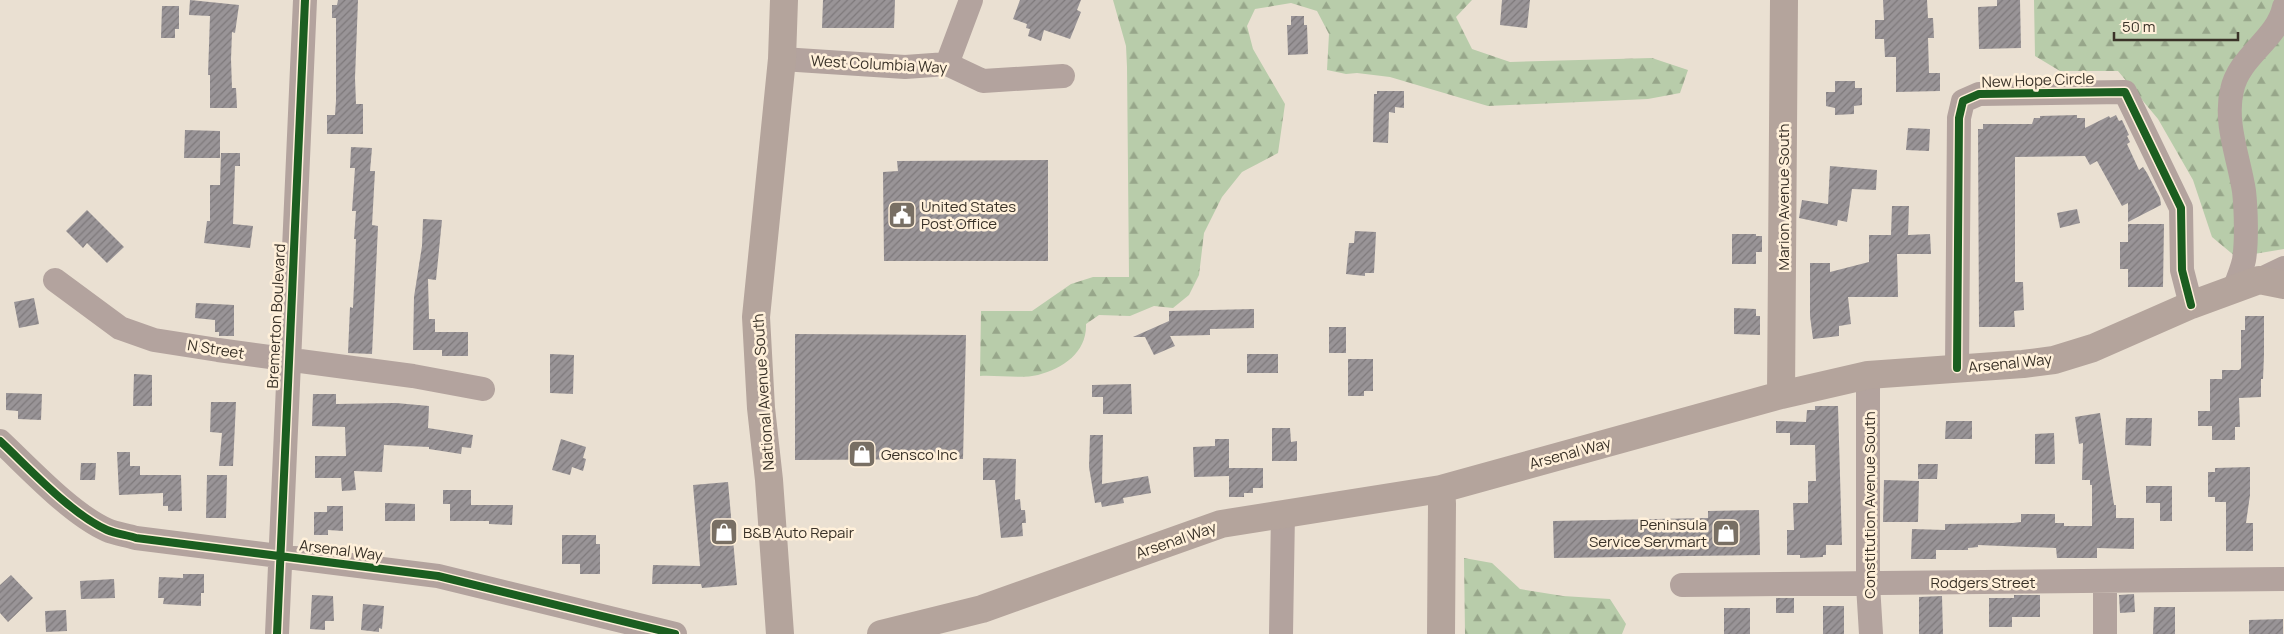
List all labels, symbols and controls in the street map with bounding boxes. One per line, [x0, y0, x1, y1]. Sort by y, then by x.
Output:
scale bar [2114, 10, 2238, 42]
text: 50 m [2122, 16, 2156, 37]
street label: West Columbia Way [810, 50, 948, 78]
street label: New Hope Circle [1981, 68, 2095, 92]
street label: Marion Avenue South [1773, 123, 1794, 270]
place label: United States Post Office [921, 196, 1016, 234]
public building icon: United States Post Office [887, 200, 917, 230]
street label: Bremerton Boulevard [262, 243, 290, 389]
street label: National Avenue South [747, 313, 779, 471]
street label: N Street [186, 334, 246, 364]
street label: Arsenal Way [1967, 348, 2053, 378]
street label: Constitution Avenue South [1859, 411, 1880, 599]
street label: Arsenal Way [1527, 432, 1613, 474]
shop icon: Gensco Inc [847, 439, 877, 469]
place label: Gensco Inc [881, 444, 958, 465]
place label: Peninsula Service Servmart [1589, 514, 1707, 552]
street label: Arsenal Way [1133, 516, 1219, 564]
shop icon: B&B Auto Repair [709, 517, 739, 547]
shop icon: Peninsula Service Servmart [1711, 518, 1741, 548]
place label: B&B Auto Repair [743, 522, 855, 543]
street label: Arsenal Way [298, 534, 384, 566]
street label: Rodgers Street [1931, 572, 2035, 593]

